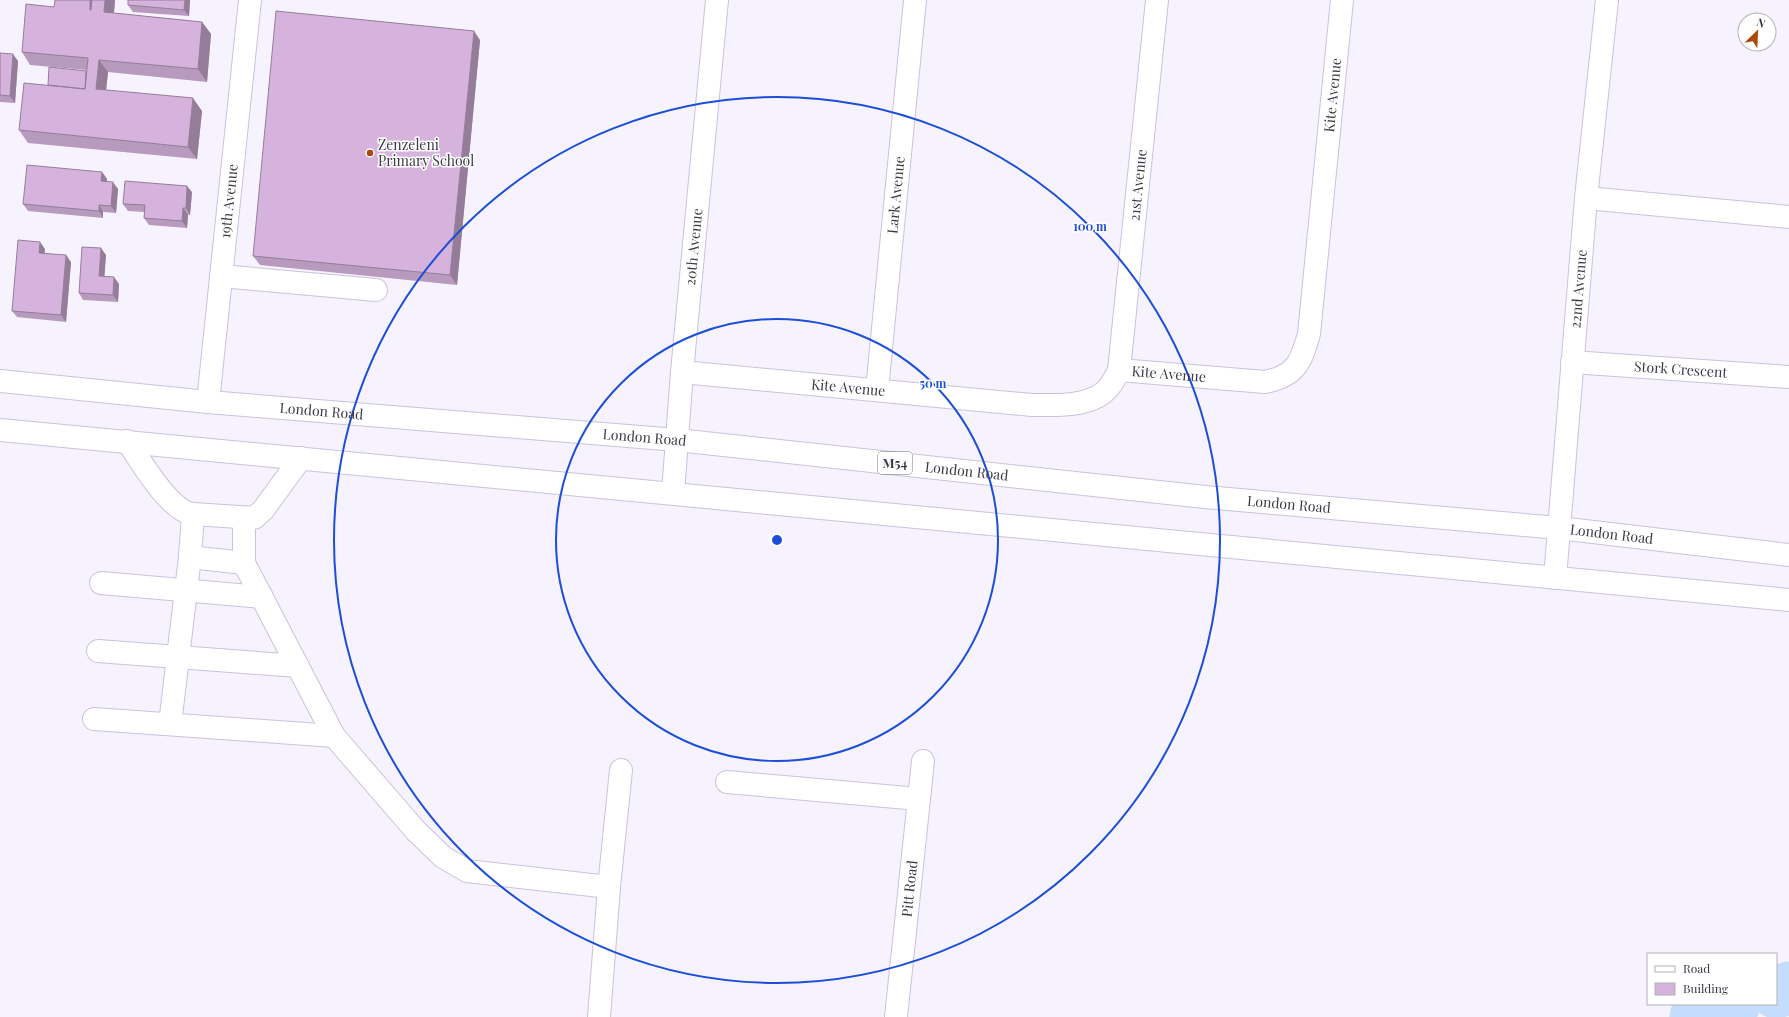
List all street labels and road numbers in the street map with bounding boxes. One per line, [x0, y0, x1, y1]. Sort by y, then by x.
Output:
street label: Kite Avenue [1319, 57, 1345, 133]
street label: 21st Avenue [1124, 148, 1151, 222]
street label: Lark Avenue [882, 155, 909, 235]
street label: 19th Avenue [215, 163, 242, 239]
street label: 20th Avenue [680, 207, 706, 286]
street label: 22nd Avenue [1565, 249, 1591, 329]
street label: Stork Crescent [1634, 356, 1729, 382]
street label: Kite Avenue [1131, 361, 1207, 386]
street label: Kite Avenue [810, 374, 886, 400]
street label: London Road [279, 398, 364, 424]
street label: London Road [602, 424, 687, 450]
road number: M54 [878, 452, 912, 474]
street label: London Road [924, 457, 1009, 485]
street label: London Road [1246, 491, 1332, 517]
street label: London Road [1569, 519, 1654, 548]
street label: Pitt Road [897, 859, 921, 918]

